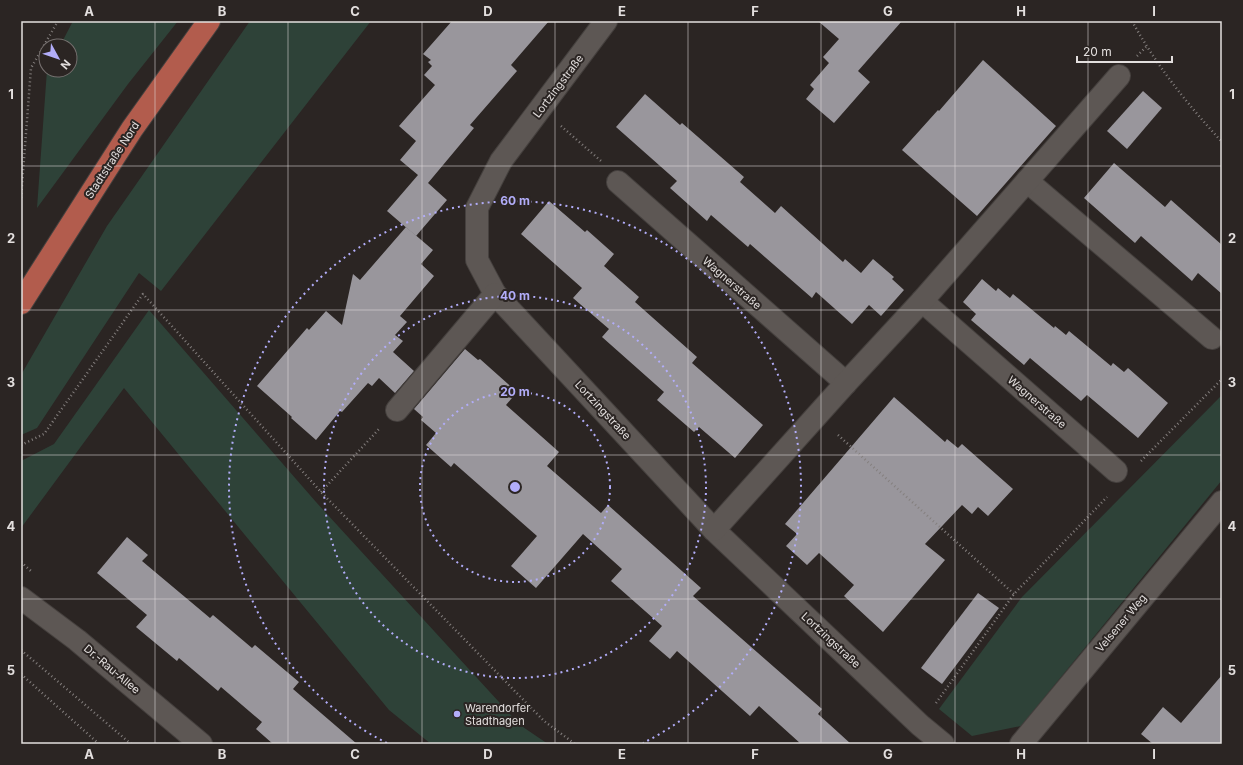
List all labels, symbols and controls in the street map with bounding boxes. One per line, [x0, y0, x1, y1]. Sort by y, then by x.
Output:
text: A [84, 3, 94, 19]
text: B [218, 3, 227, 19]
text: C [350, 3, 360, 19]
text: D [483, 3, 493, 19]
text: E [618, 3, 626, 19]
text: F [751, 3, 759, 19]
text: G [883, 3, 893, 19]
text: H [1016, 3, 1026, 19]
text: I [1152, 3, 1156, 19]
north arrow [38, 38, 78, 78]
scale bar [1077, 38, 1172, 64]
text: 20 m [1083, 44, 1112, 59]
street label: Lortzingstraße [530, 52, 586, 120]
text: N [58, 57, 74, 72]
text: 1 [8, 86, 14, 102]
text: 1 [1229, 86, 1235, 102]
street label: Stadtstraße Nord [82, 119, 142, 201]
text: 60 m [500, 193, 530, 208]
text: 2 [7, 230, 15, 246]
text: 2 [1228, 230, 1236, 246]
street label: Wagnerstraße [700, 254, 764, 312]
text: 40 m [500, 288, 530, 303]
street label: Wagnerstraße [1005, 373, 1069, 431]
text: 3 [7, 374, 15, 390]
text: 3 [1228, 374, 1236, 390]
street label: Lortzingstraße [572, 378, 634, 442]
text: 20 m [500, 384, 530, 399]
centre of rings [508, 480, 522, 494]
text: 4 [7, 518, 16, 534]
text: 4 [1228, 518, 1237, 534]
street label: Velsener Weg [1093, 591, 1149, 655]
street label: Lortzingstraße [799, 609, 863, 671]
street label: Dr.-Rau-Allee [81, 641, 143, 697]
text: 5 [7, 662, 15, 678]
text: 5 [1228, 662, 1236, 678]
place label: Warendorfer Stadthagen [465, 701, 530, 728]
marker: Warendorfer Stadthagen [452, 709, 462, 719]
text: A [84, 746, 94, 762]
text: B [218, 746, 227, 762]
text: C [350, 746, 360, 762]
text: D [483, 746, 493, 762]
text: E [618, 746, 626, 762]
text: F [751, 746, 759, 762]
text: G [883, 746, 893, 762]
text: H [1016, 746, 1026, 762]
text: I [1152, 746, 1156, 762]

